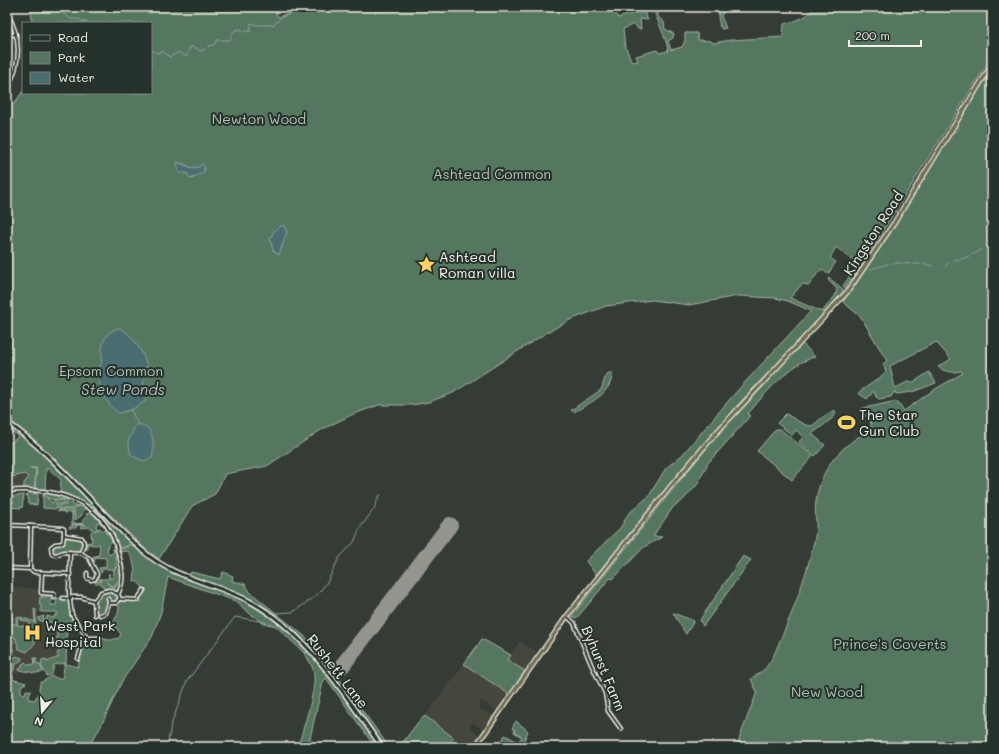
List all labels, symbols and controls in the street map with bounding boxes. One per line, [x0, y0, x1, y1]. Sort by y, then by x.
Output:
legend [22, 22, 152, 94]
scale bar [849, 22, 921, 48]
text: 200 m [855, 27, 890, 43]
text: Road [58, 29, 88, 45]
text: Park [58, 49, 85, 65]
text: Water [58, 69, 95, 85]
park label: Newton Wood [212, 109, 306, 128]
park label: Ashtead Common [433, 164, 551, 183]
street label: Kingston Road [839, 187, 907, 279]
place label: Ashtead Roman villa [439, 247, 516, 282]
place icon: Ashtead Roman villa [416, 254, 436, 274]
park label: Epsom Common [59, 361, 163, 380]
water label: Stew Ponds [81, 379, 165, 399]
place label: The Star Gun Club [859, 405, 919, 440]
sports icon: The Star Gun Club [836, 412, 856, 432]
place label: West Park Hospital [45, 616, 115, 651]
hospital icon: West Park Hospital [22, 623, 42, 643]
street label: Byhurst Farm [578, 623, 630, 713]
street label: Rushett Lane [303, 630, 373, 712]
park label: Prince's Coverts [833, 634, 947, 653]
park label: New Wood [791, 682, 863, 701]
north arrow [22, 692, 62, 732]
text: N [32, 714, 45, 730]

